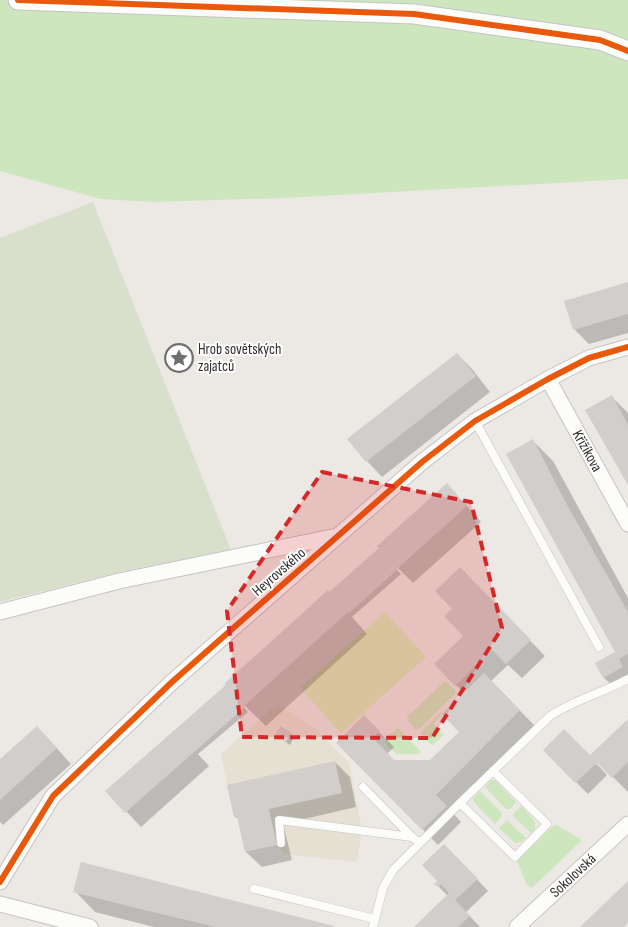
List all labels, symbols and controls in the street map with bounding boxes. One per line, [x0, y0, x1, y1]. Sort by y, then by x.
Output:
place label: Hrob sovětských zajatců [198, 340, 281, 376]
place icon: Hrob sovětských zajatců [164, 343, 194, 373]
street label: Křižíkova [568, 427, 607, 475]
street label: Heyrovského [248, 544, 310, 600]
street label: Sokolovská [546, 849, 600, 901]

